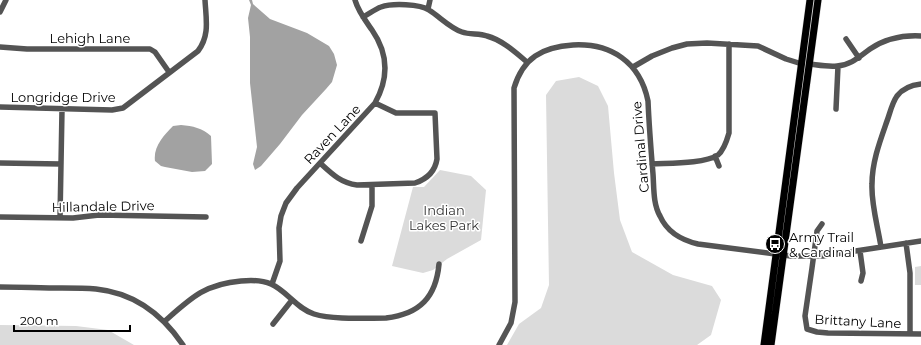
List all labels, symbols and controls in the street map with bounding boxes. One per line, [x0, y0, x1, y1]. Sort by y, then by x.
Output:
street label: Lehigh Lane [50, 30, 131, 46]
street label: Longridge Drive [10, 89, 116, 105]
street label: Raven Lane [300, 101, 364, 167]
street label: Cardinal Drive [628, 101, 652, 193]
street label: Hillandale Drive [51, 197, 155, 215]
park label: Indian Lakes Park [409, 202, 479, 233]
place label: Army Trail & Cardinal [789, 229, 855, 260]
bus stop icon: Army Trail & Cardinal [764, 233, 786, 255]
scale bar [14, 307, 130, 333]
street label: Brittany Lane [814, 311, 902, 331]
text: 200 m [20, 313, 59, 328]

